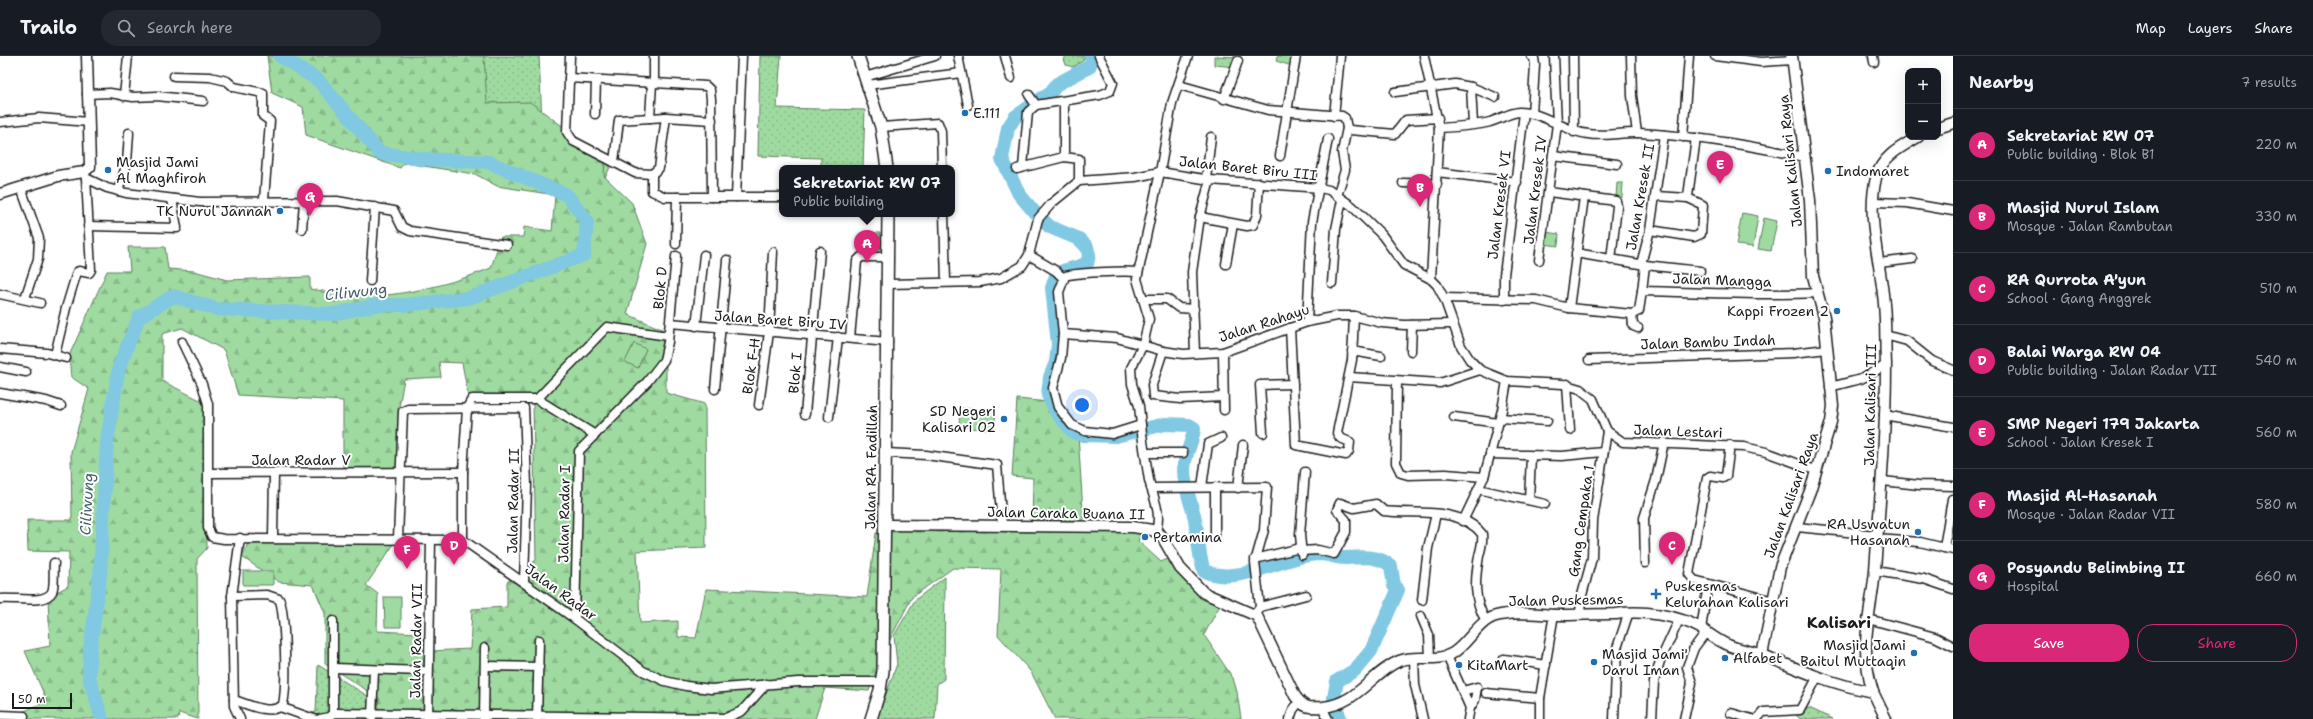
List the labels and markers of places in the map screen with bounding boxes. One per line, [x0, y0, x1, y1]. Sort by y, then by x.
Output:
place label: E.111 [973, 104, 1000, 122]
marker: E.111 [960, 108, 970, 118]
pin: E [1707, 151, 1733, 184]
place label: Masjid Jami Al Maghfiroh [116, 153, 206, 187]
place label: Indomaret [1836, 162, 1909, 180]
marker: Masjid Jami Al Maghfiroh [103, 165, 113, 175]
marker: Indomaret [1823, 166, 1833, 176]
pin: B [1407, 174, 1433, 207]
pin: G [297, 183, 323, 216]
place label: TK Nurul Jannah [156, 202, 272, 220]
marker: TK Nurul Jannah [275, 206, 285, 216]
pin: A [854, 230, 880, 263]
place label: Kappi Frozen 2 [1727, 302, 1829, 320]
marker: Kappi Frozen 2 [1832, 306, 1842, 316]
place label: SD Negeri Kalisari 02 [922, 402, 996, 436]
marker: SD Negeri Kalisari 02 [999, 414, 1009, 424]
place label: RA Uswatun Hasanah [1827, 515, 1910, 549]
marker: RA Uswatun Hasanah [1913, 527, 1923, 537]
place label: Pertamina [1153, 528, 1222, 546]
pin: D [441, 532, 467, 565]
marker: Pertamina [1140, 532, 1150, 542]
pin: C [1659, 532, 1685, 565]
pin: F [394, 536, 420, 569]
place label: Puskesmas Kelurahan Kalisari [1665, 577, 1789, 611]
marker: Puskesmas Kelurahan Kalisari [1650, 588, 1662, 600]
place label: Masjid Jami Baitul Muttaqin [1800, 636, 1906, 670]
place label: Masjid Jami' Darul Iman [1602, 645, 1688, 679]
marker: Masjid Jami Baitul Muttaqin [1909, 648, 1919, 658]
place label: Alfabet [1733, 649, 1782, 667]
marker: Alfabet [1720, 653, 1730, 663]
place label: KitaMart [1467, 656, 1528, 674]
marker: Masjid Jami' Darul Iman [1589, 657, 1599, 667]
marker: KitaMart [1454, 660, 1464, 670]

